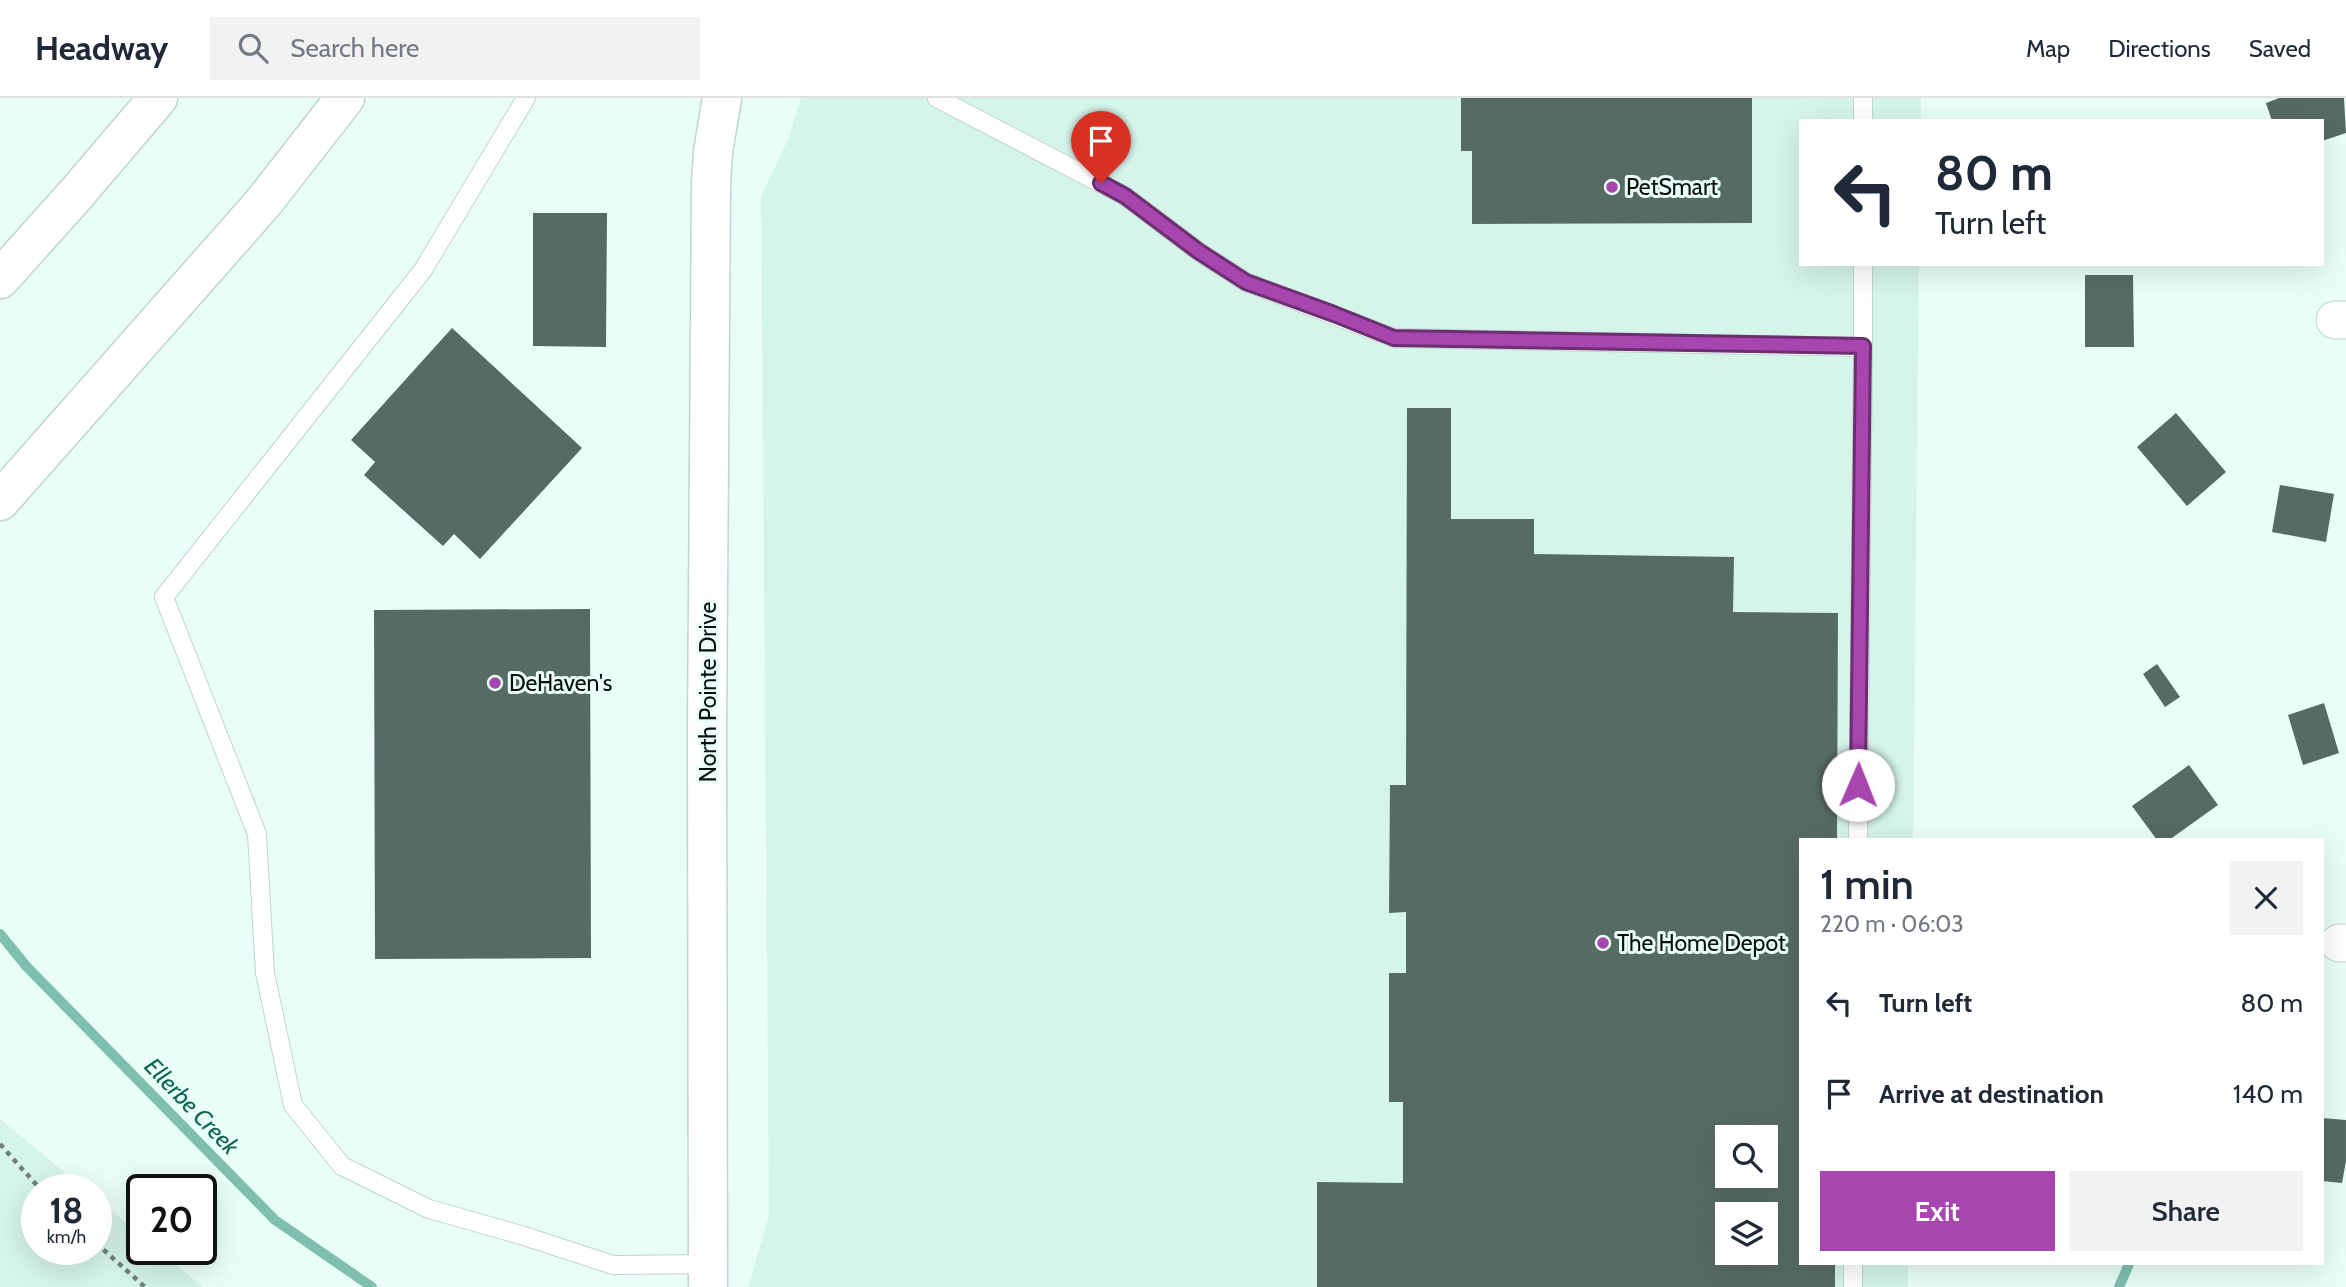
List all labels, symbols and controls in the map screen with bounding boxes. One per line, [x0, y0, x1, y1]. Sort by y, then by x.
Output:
search box [210, 17, 700, 80]
text: Headway [35, 28, 168, 68]
icon: search [234, 29, 272, 67]
text: Search here [290, 32, 419, 64]
text: Map [2026, 34, 2070, 63]
text: Directions [2108, 34, 2211, 63]
text: Saved [2249, 34, 2311, 63]
pin [1071, 111, 1131, 183]
icon: arrive [1082, 122, 1120, 160]
text: 80 m [1935, 143, 2053, 202]
icon: left [1820, 147, 1911, 238]
place label: PetSmart [1626, 173, 1718, 201]
marker: PetSmart [1604, 179, 1620, 195]
text: Turn left [1935, 203, 2046, 242]
street label: North Pointe Drive [694, 602, 722, 782]
place label: DeHaven's [509, 669, 612, 697]
marker: DeHaven's [487, 675, 503, 691]
position arrow [1821, 748, 1895, 822]
text: 1 min [1820, 858, 1914, 910]
button: close [2229, 861, 2303, 935]
text: 220 m · 06:03 [1820, 910, 1964, 938]
place label: The Home Depot [1617, 929, 1786, 957]
marker: The Home Depot [1595, 935, 1611, 951]
icon: left [1820, 984, 1858, 1022]
text: Turn left [1879, 987, 1972, 1019]
text: 80 m [2240, 987, 2303, 1019]
water label: Ellerbe Creek [139, 1052, 246, 1161]
icon: arrive [1820, 1075, 1858, 1113]
text: Arrive at destination [1879, 1078, 2104, 1110]
text: 140 m [2233, 1078, 2303, 1110]
map controls [1715, 1125, 1778, 1265]
button: search [1715, 1125, 1778, 1188]
button: Exit [1820, 1171, 2055, 1251]
button: Share [2069, 1171, 2303, 1251]
speed limit sign: 20 [126, 1174, 217, 1265]
text: 18 [49, 1189, 84, 1232]
button: layers [1715, 1202, 1778, 1265]
text: km/h [47, 1226, 86, 1248]

